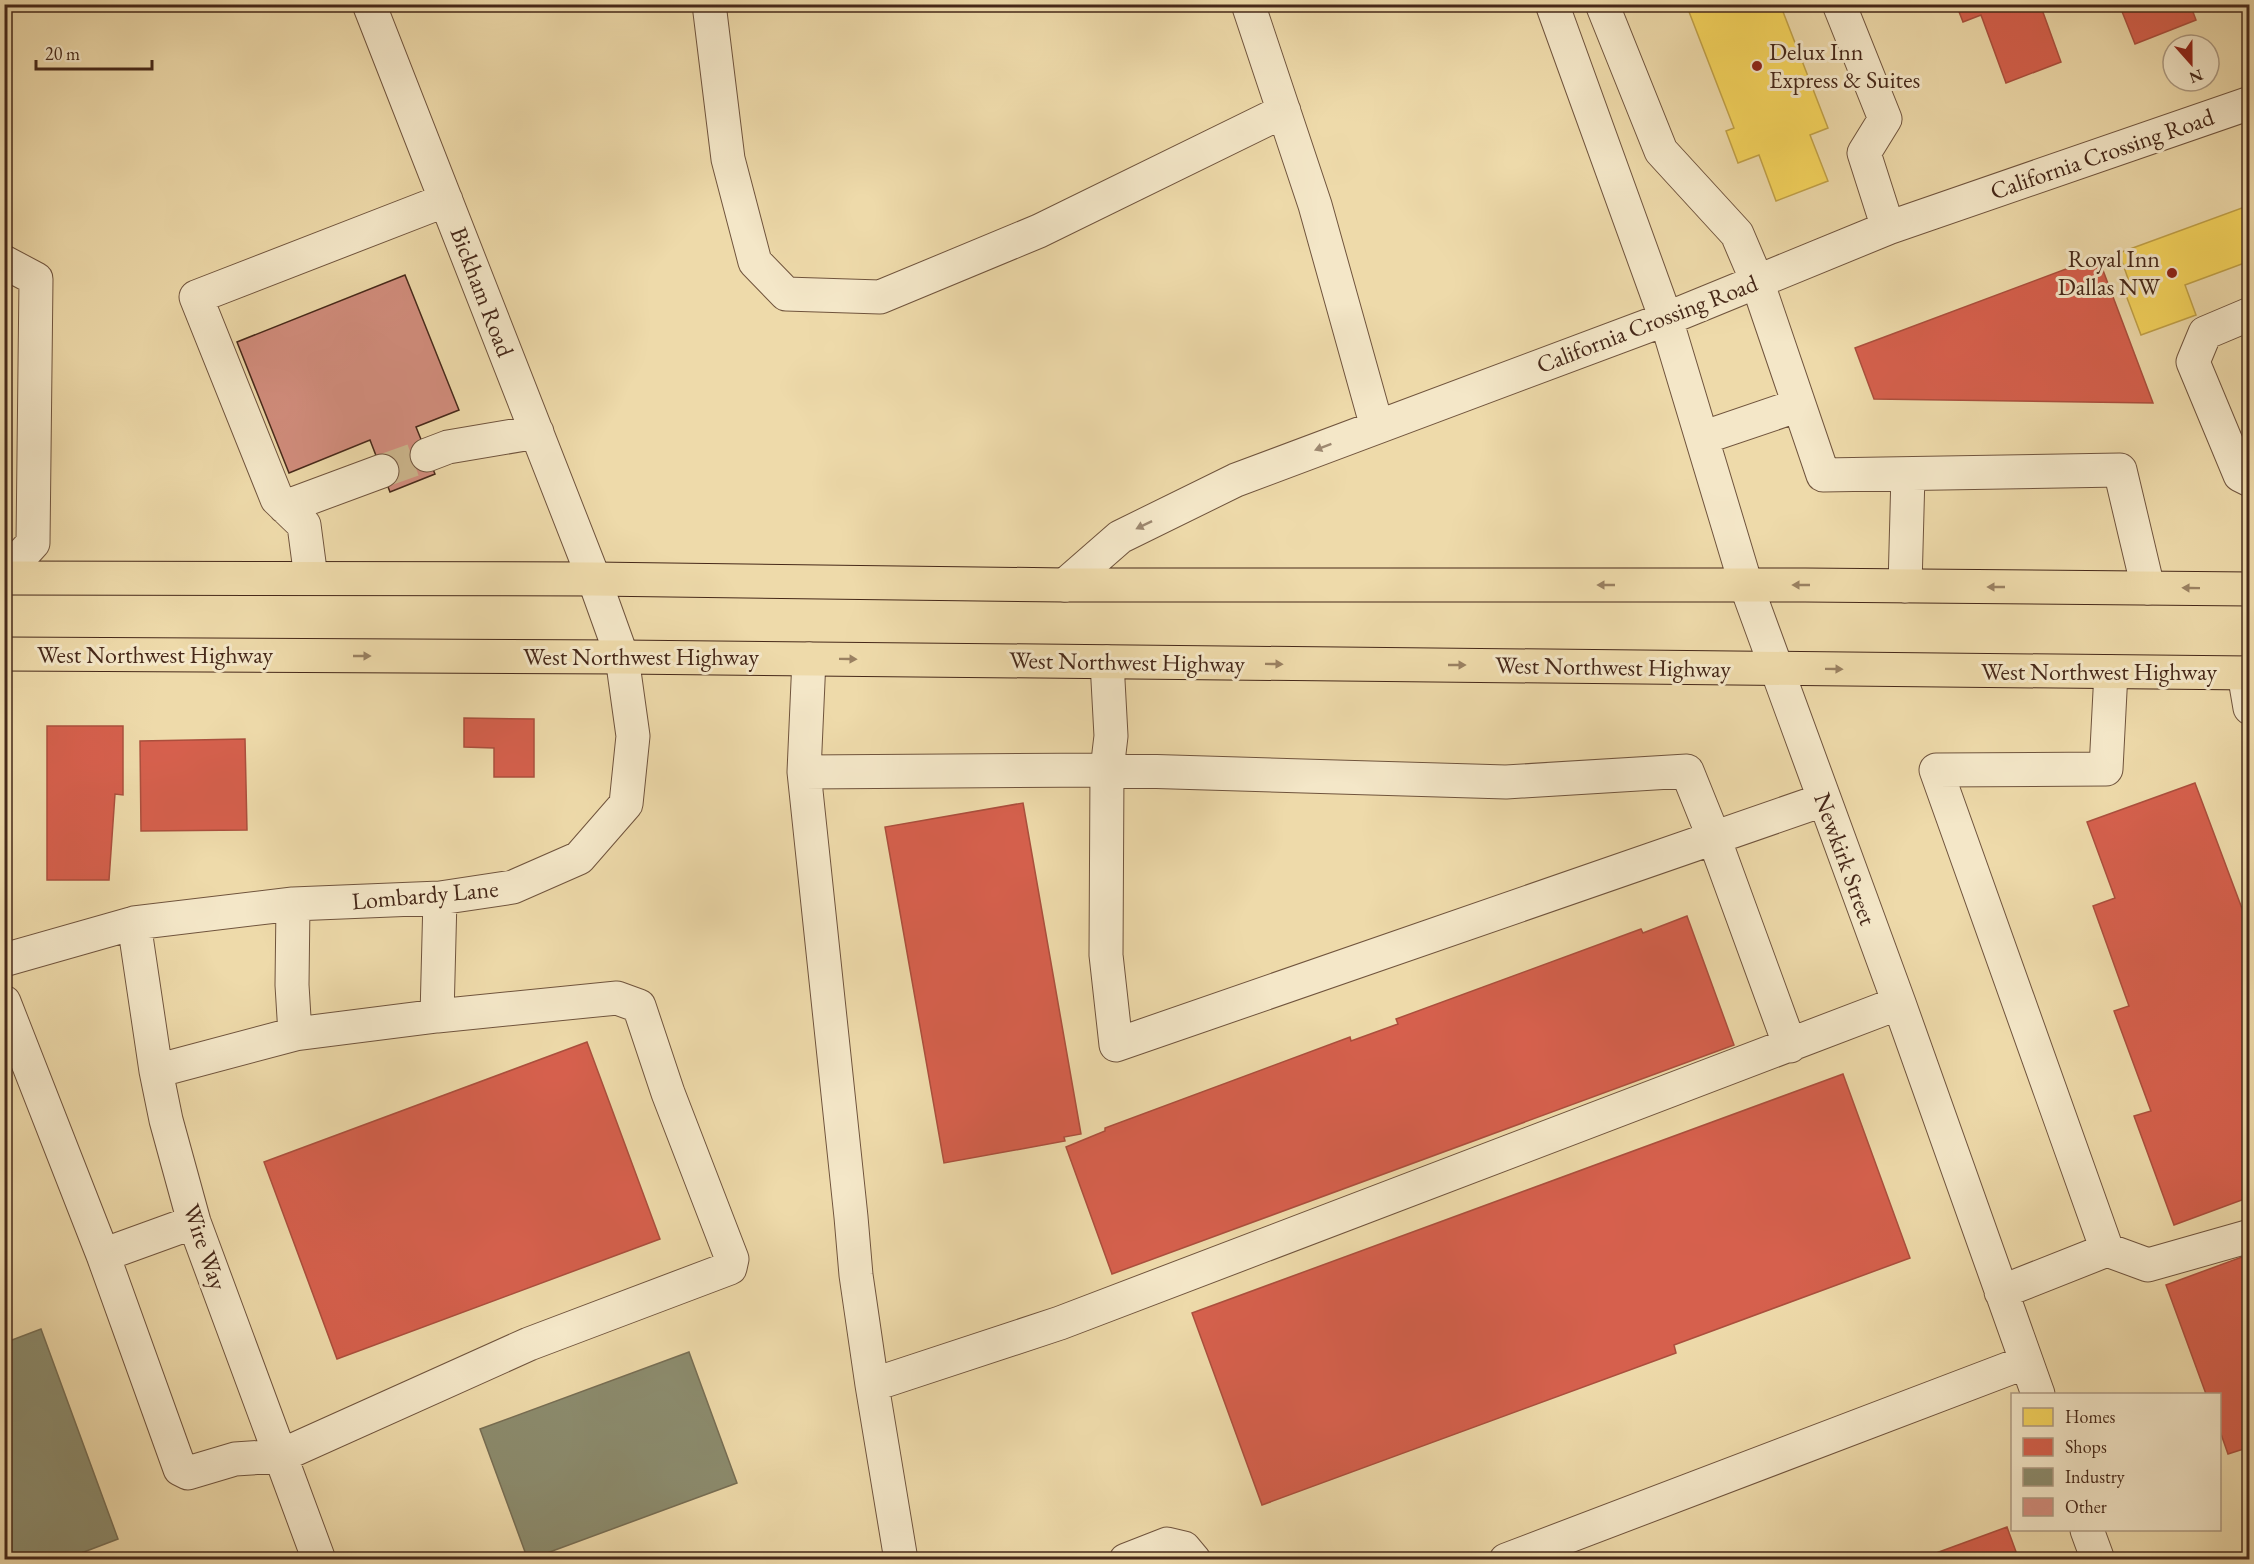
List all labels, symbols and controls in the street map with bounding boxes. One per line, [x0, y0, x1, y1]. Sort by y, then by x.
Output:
scale bar [36, 33, 152, 71]
north arrow [2161, 33, 2221, 93]
place label: Delux Inn Express & Suites [1769, 36, 1920, 95]
text: 20 m [45, 42, 80, 65]
marker: Delux Inn Express & Suites [1750, 59, 1764, 73]
text: N [2186, 64, 2206, 89]
street label: California Crossing Road [1986, 100, 2219, 206]
street label: Bickham Road [444, 222, 522, 362]
place label: Royal Inn Dallas NW [2058, 243, 2161, 302]
marker: Royal Inn Dallas NW [2165, 266, 2179, 280]
street label: California Crossing Road [1532, 267, 1763, 380]
one-way arrow [1314, 443, 1332, 452]
one-way arrow [1136, 520, 1153, 530]
one-way arrow [1597, 580, 1616, 590]
one-way arrow [1792, 580, 1811, 590]
one-way arrow [1987, 582, 2006, 592]
one-way arrow [2182, 583, 2201, 593]
street label: West Northwest Highway [37, 639, 273, 670]
street label: West Northwest Highway [523, 641, 759, 672]
street label: West Northwest Highway [1009, 644, 1246, 679]
street label: West Northwest Highway [1495, 649, 1732, 684]
one-way arrow [353, 651, 372, 661]
one-way arrow [839, 654, 858, 664]
street label: West Northwest Highway [1981, 656, 2217, 687]
one-way arrow [1265, 659, 1284, 669]
one-way arrow [1448, 660, 1467, 670]
one-way arrow [1825, 665, 1844, 674]
street label: Newkirk Street [1807, 788, 1884, 930]
street label: Lombardy Lane [350, 873, 500, 916]
street label: Wire Way [176, 1200, 235, 1294]
legend [2011, 1393, 2221, 1531]
text: Homes [2065, 1405, 2116, 1428]
text: Shops [2065, 1435, 2107, 1458]
text: Industry [2065, 1465, 2125, 1488]
text: Other [2065, 1495, 2107, 1518]

